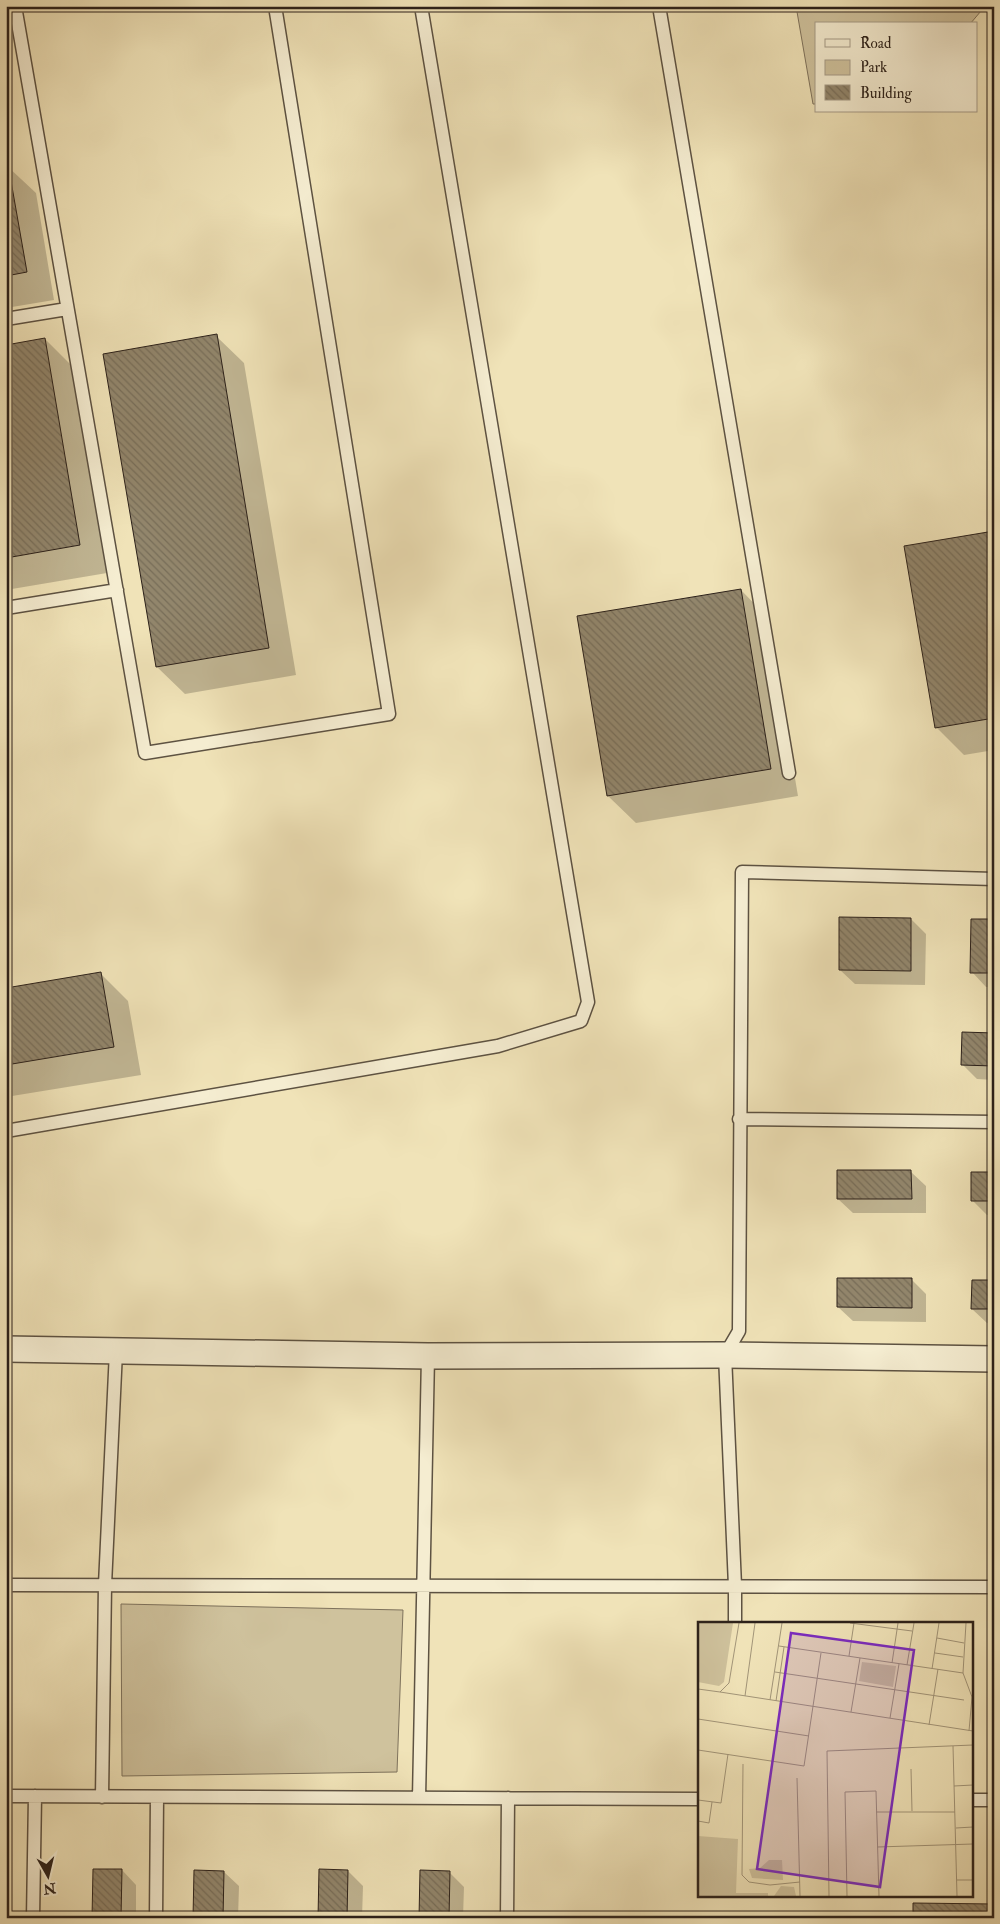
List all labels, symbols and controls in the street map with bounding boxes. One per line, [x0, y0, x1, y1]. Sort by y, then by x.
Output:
legend [815, 22, 978, 112]
text: Road [860, 34, 892, 53]
text: Park [860, 58, 887, 77]
text: Building [860, 84, 912, 103]
inset map [698, 1622, 972, 1896]
north arrow [22, 1852, 72, 1902]
text: N [42, 1879, 58, 1898]

